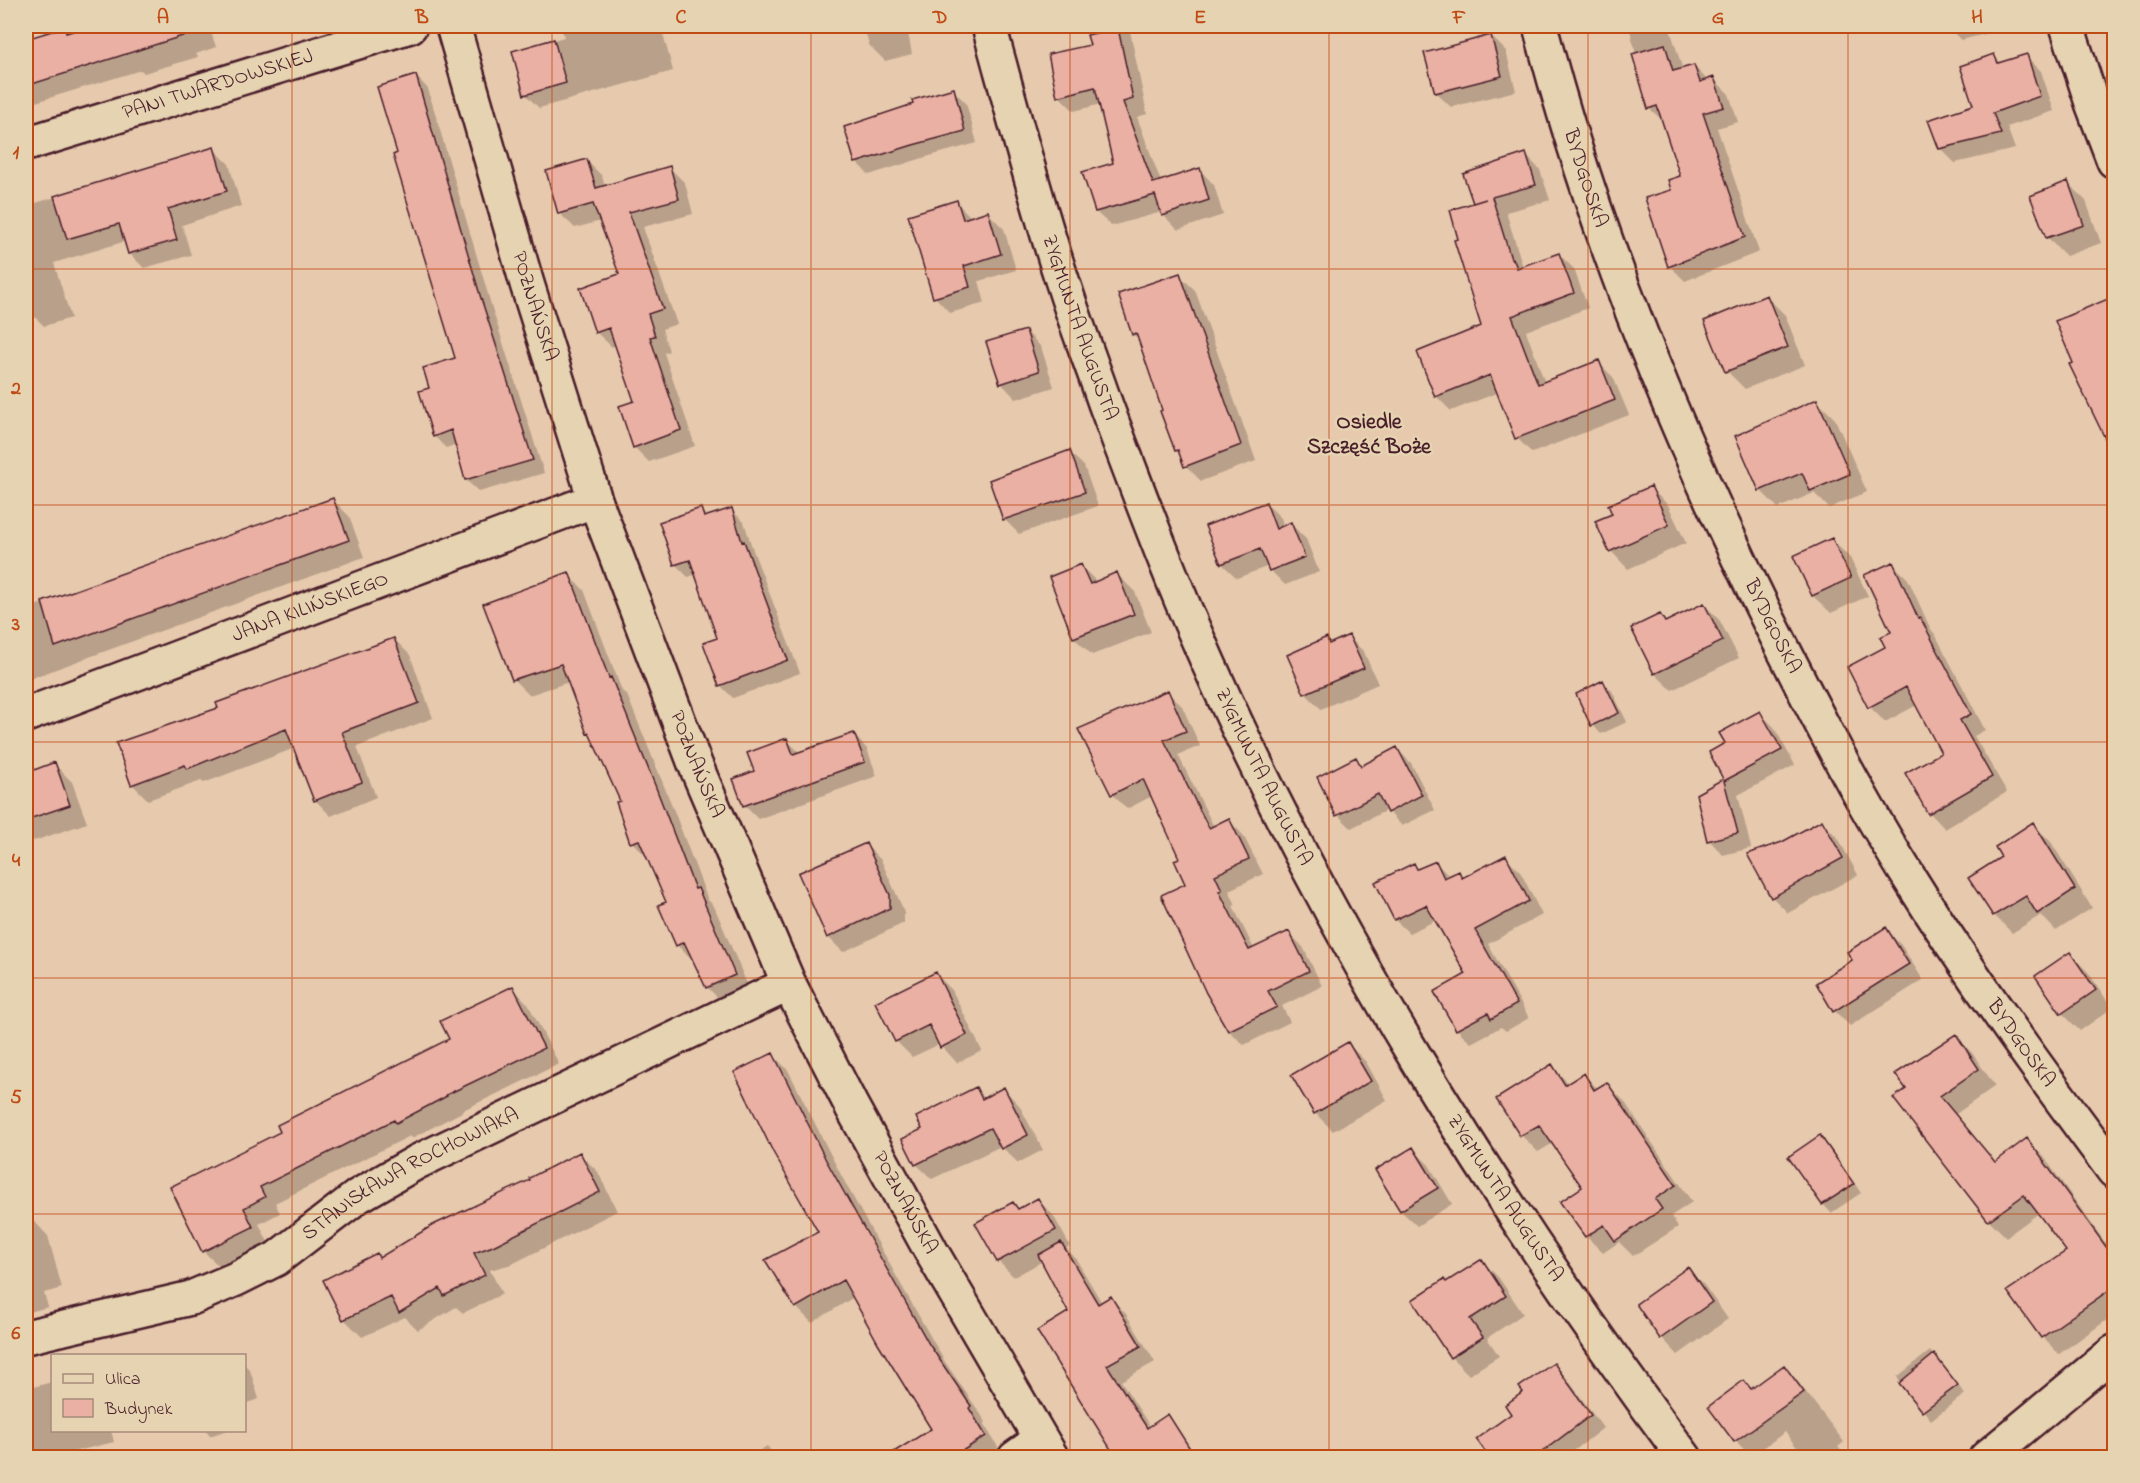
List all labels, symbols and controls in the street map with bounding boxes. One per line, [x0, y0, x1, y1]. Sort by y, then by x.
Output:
text: A [157, 4, 169, 33]
text: B [414, 4, 429, 33]
text: C [676, 4, 687, 33]
text: D [932, 4, 947, 33]
text: E [1194, 4, 1206, 33]
text: F [1452, 4, 1466, 33]
text: G [1712, 4, 1725, 33]
text: H [1971, 4, 1983, 33]
street label: PANI TWARDOWSKIEJ [119, 42, 317, 128]
street label: BYDGOSKA [1555, 124, 1615, 232]
text: 1 [13, 139, 20, 168]
street label: ZYGMUNTA AUGUSTA [1034, 231, 1125, 425]
street label: POZNAŃSKA [503, 248, 565, 365]
text: 2 [10, 375, 21, 404]
district label: Osiedle Szczęść Boże [1307, 407, 1432, 464]
street label: JANA KILIŃSKIEGO [228, 564, 393, 651]
street label: BYDGOSKA [1735, 573, 1808, 679]
text: 3 [11, 611, 20, 640]
street label: ZYGMUNTA AUGUSTA [1207, 683, 1320, 871]
street label: POZNAŃSKA [661, 706, 731, 823]
text: 4 [12, 847, 21, 876]
street label: BYDGOSKA [1978, 992, 2063, 1094]
text: 5 [10, 1084, 22, 1113]
street label: STANISŁAWA ROCHOWIAKA [296, 1100, 524, 1249]
street label: ZYGMUNTA AUGUSTA [1439, 1109, 1570, 1288]
street label: POZNAŃSKA [864, 1146, 945, 1260]
text: 6 [12, 1320, 21, 1349]
legend [51, 1354, 246, 1432]
text: Ulica [105, 1367, 140, 1393]
text: Budynek [104, 1397, 172, 1423]

